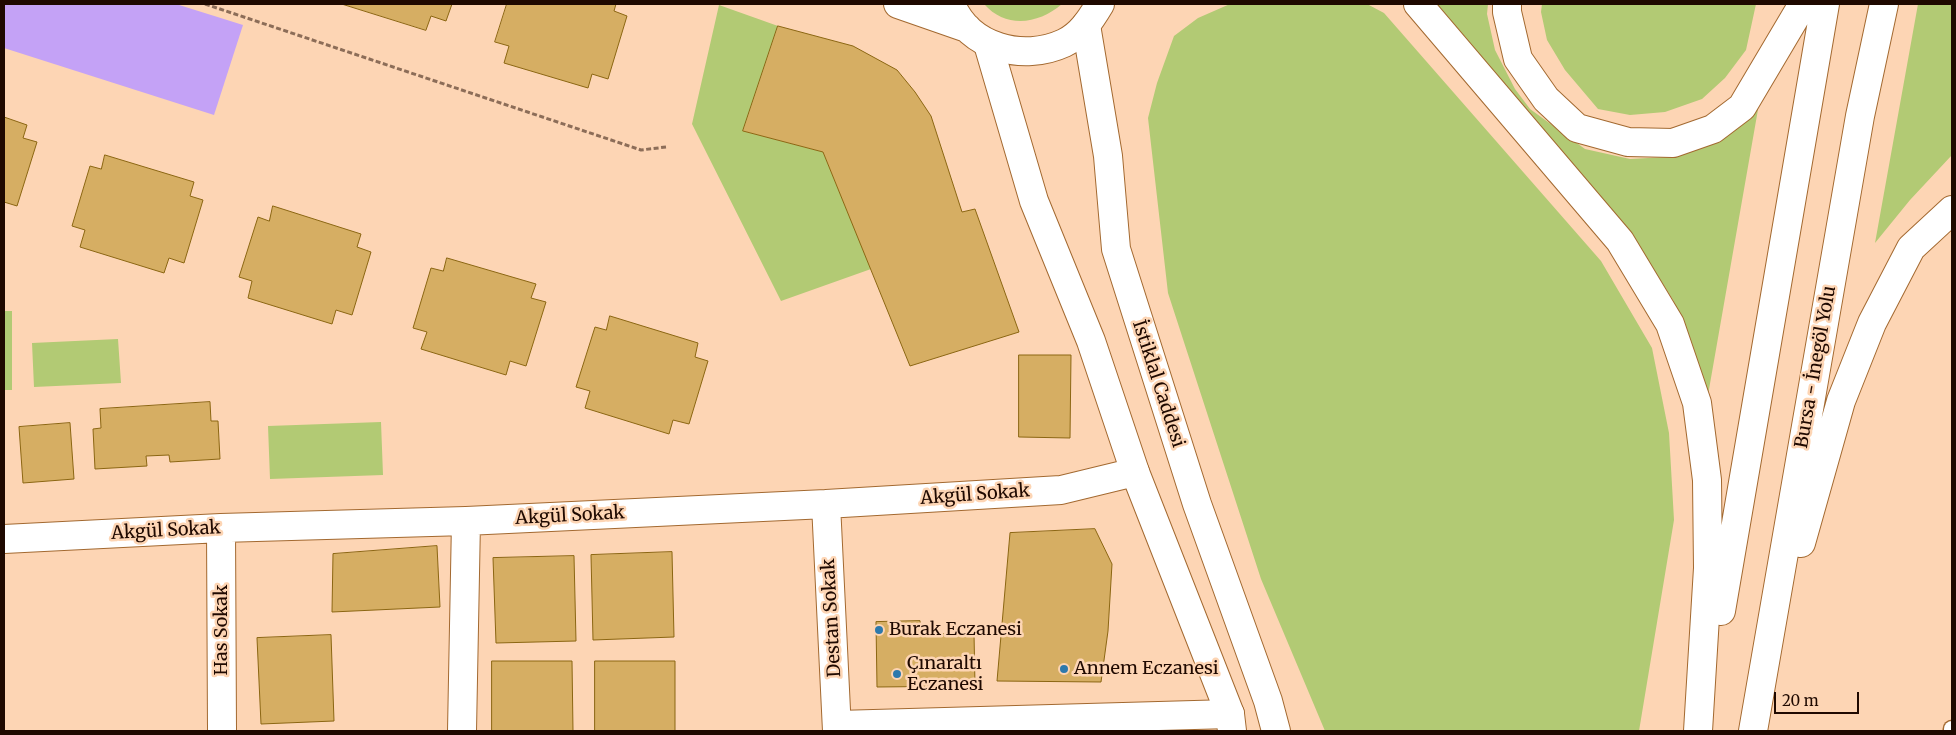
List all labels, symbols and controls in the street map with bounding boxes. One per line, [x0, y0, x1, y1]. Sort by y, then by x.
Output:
street label: Bursa - İnegöl Yolu [1791, 284, 1841, 450]
street label: İstiklal Caddesi [1127, 318, 1189, 450]
street label: Akgül Sokak [920, 480, 1030, 510]
street label: Akgül Sokak [515, 502, 625, 530]
street label: Akgül Sokak [111, 517, 221, 545]
street label: Destan Sokak [818, 558, 846, 678]
street label: Has Sokak [211, 585, 233, 675]
place label: Burak Eczanesi [889, 619, 1022, 641]
marker: Burak Eczanesi [873, 624, 885, 636]
place label: Çınaraltı Eczanesi [907, 653, 983, 696]
place label: Annem Eczanesi [1074, 658, 1219, 680]
marker: Annem Eczanesi [1058, 663, 1070, 675]
marker: Çınaraltı Eczanesi [891, 668, 903, 680]
scale bar [1776, 682, 1861, 714]
text: 20 m [1782, 691, 1819, 710]

